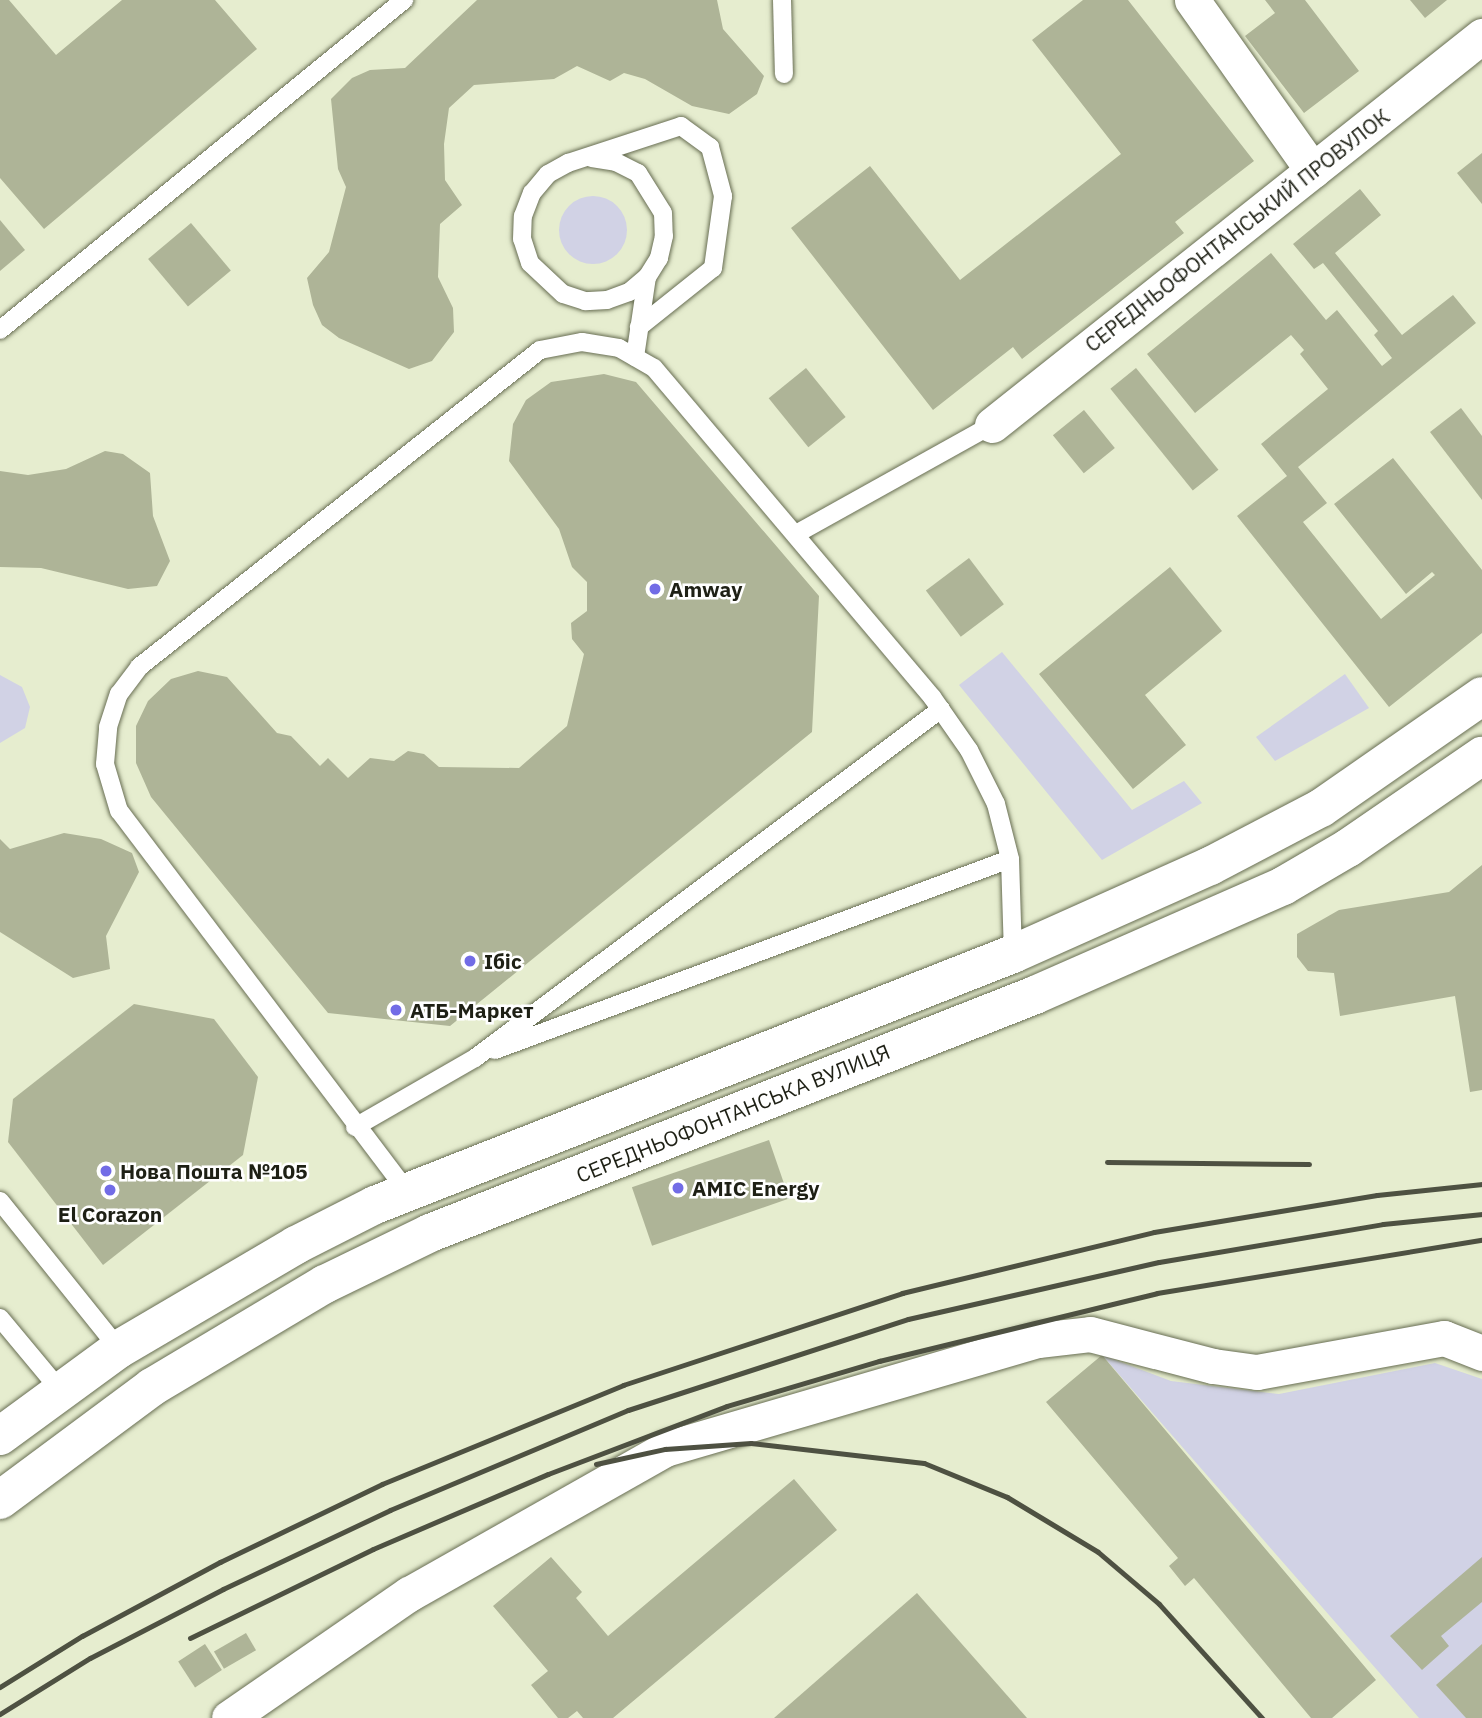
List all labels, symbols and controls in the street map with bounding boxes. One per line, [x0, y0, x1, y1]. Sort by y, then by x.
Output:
street label: СЕРЕДНЬОФОНТАНСЬКИЙ ПРОВУЛОК [1080, 103, 1394, 357]
place label: Amway [669, 576, 742, 602]
marker: Amway [647, 581, 663, 597]
place label: Ібіс [484, 948, 522, 974]
marker: Ібіс [462, 953, 478, 969]
place label: АТБ-Маркет [410, 997, 534, 1023]
marker: АТБ-Маркет [388, 1002, 404, 1018]
street label: СЕРЕДНЬОФОНТАНСЬКА ВУЛИЦЯ [572, 1038, 894, 1188]
place label: Нова Пошта №105 [120, 1158, 308, 1184]
marker: Нова Пошта №105 [98, 1163, 114, 1179]
place label: AMIC Energy [692, 1175, 819, 1201]
marker: AMIC Energy [670, 1180, 686, 1196]
marker: El Corazon [102, 1182, 118, 1198]
place label: El Corazon [58, 1201, 162, 1227]

